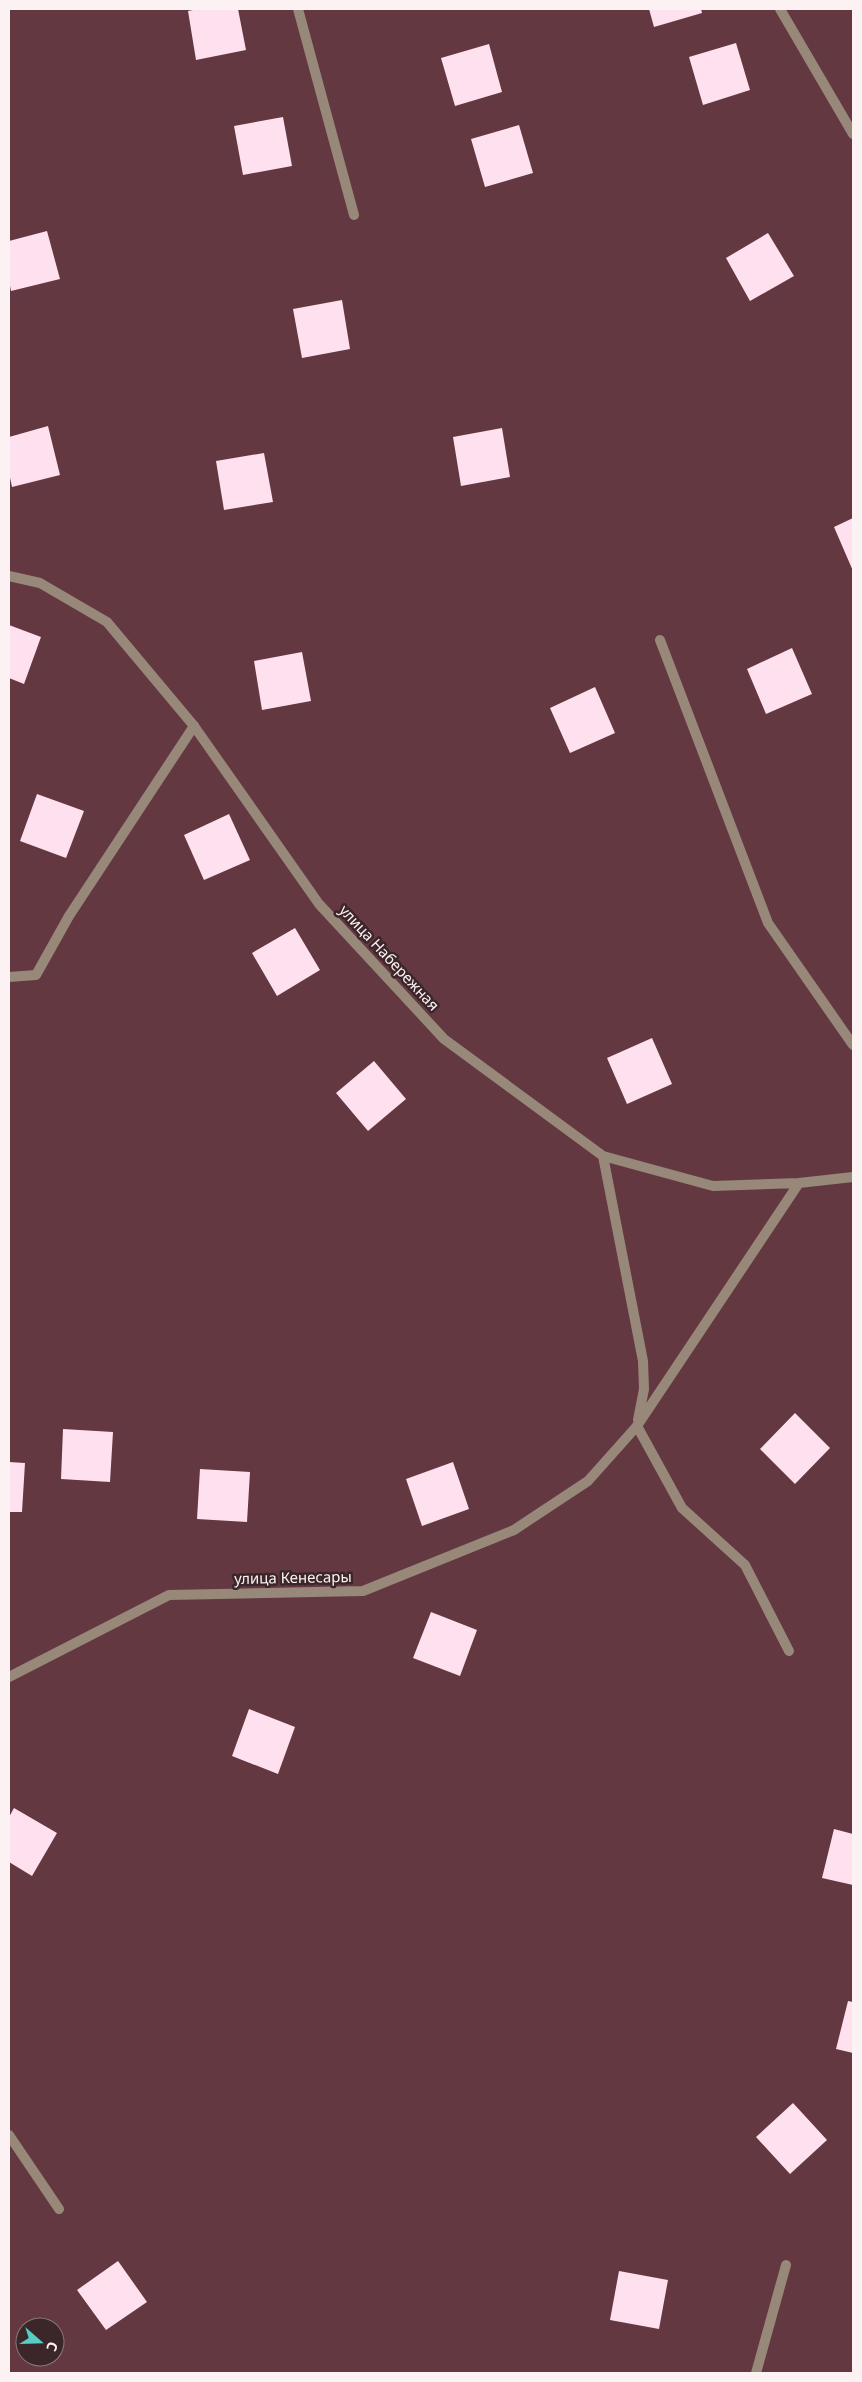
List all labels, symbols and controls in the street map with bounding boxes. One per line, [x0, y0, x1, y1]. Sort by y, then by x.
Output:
street label: улица Набережная [335, 900, 444, 1015]
street label: улица Кенесары [234, 1566, 352, 1588]
north arrow [15, 2317, 65, 2367]
text: С [42, 2339, 63, 2354]

